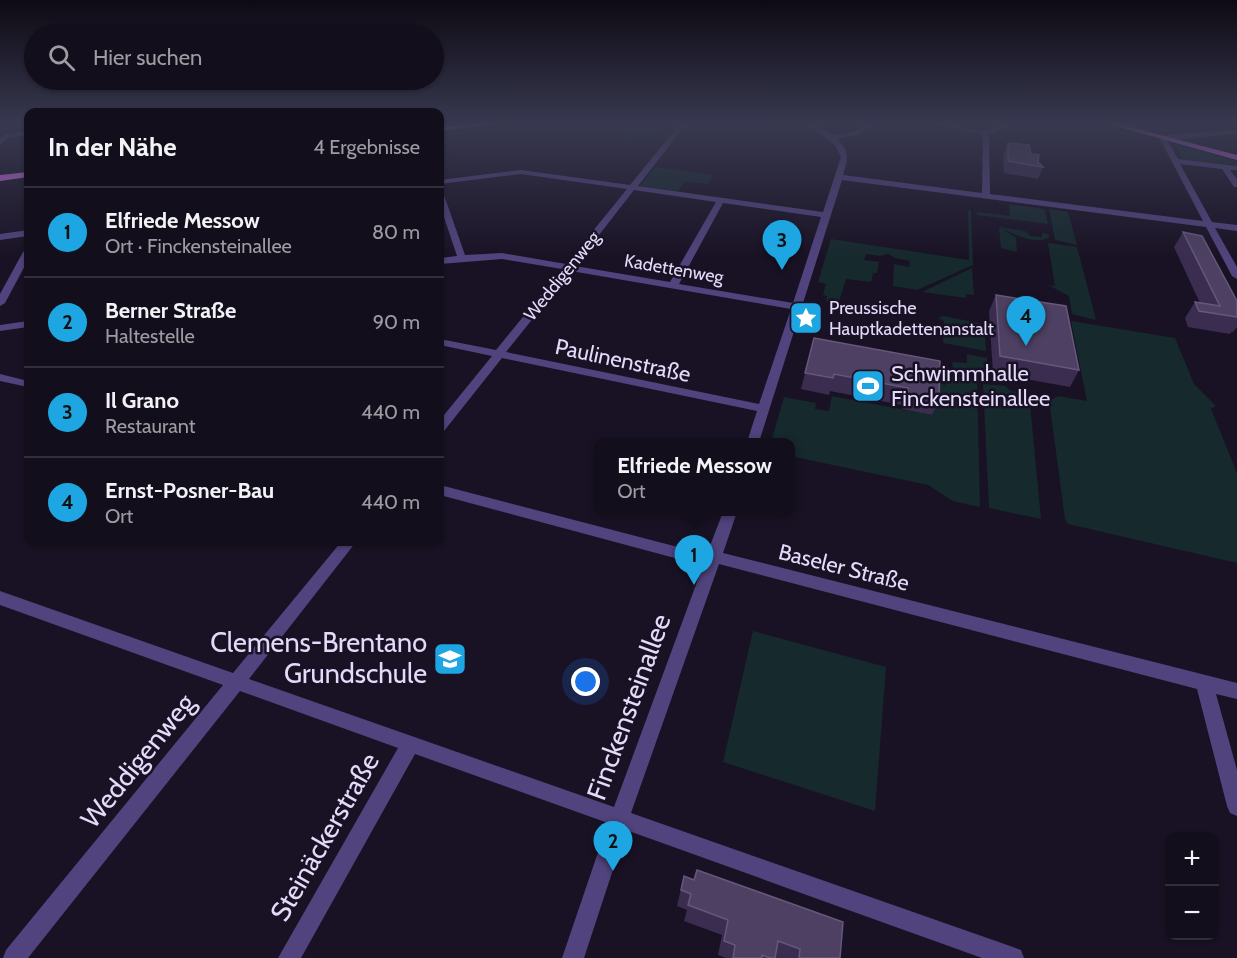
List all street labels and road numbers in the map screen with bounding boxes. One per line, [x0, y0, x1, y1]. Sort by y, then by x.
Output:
street label: Weddigenweg [519, 226, 605, 325]
street label: Kadettenweg [623, 249, 726, 289]
street label: Paulinenstraße [553, 333, 693, 388]
street label: Baseler Straße [776, 538, 912, 597]
street label: Finckensteinallee [580, 609, 678, 804]
street label: Weddigenweg [74, 687, 202, 834]
street label: Steinäckerstraße [263, 747, 386, 927]

